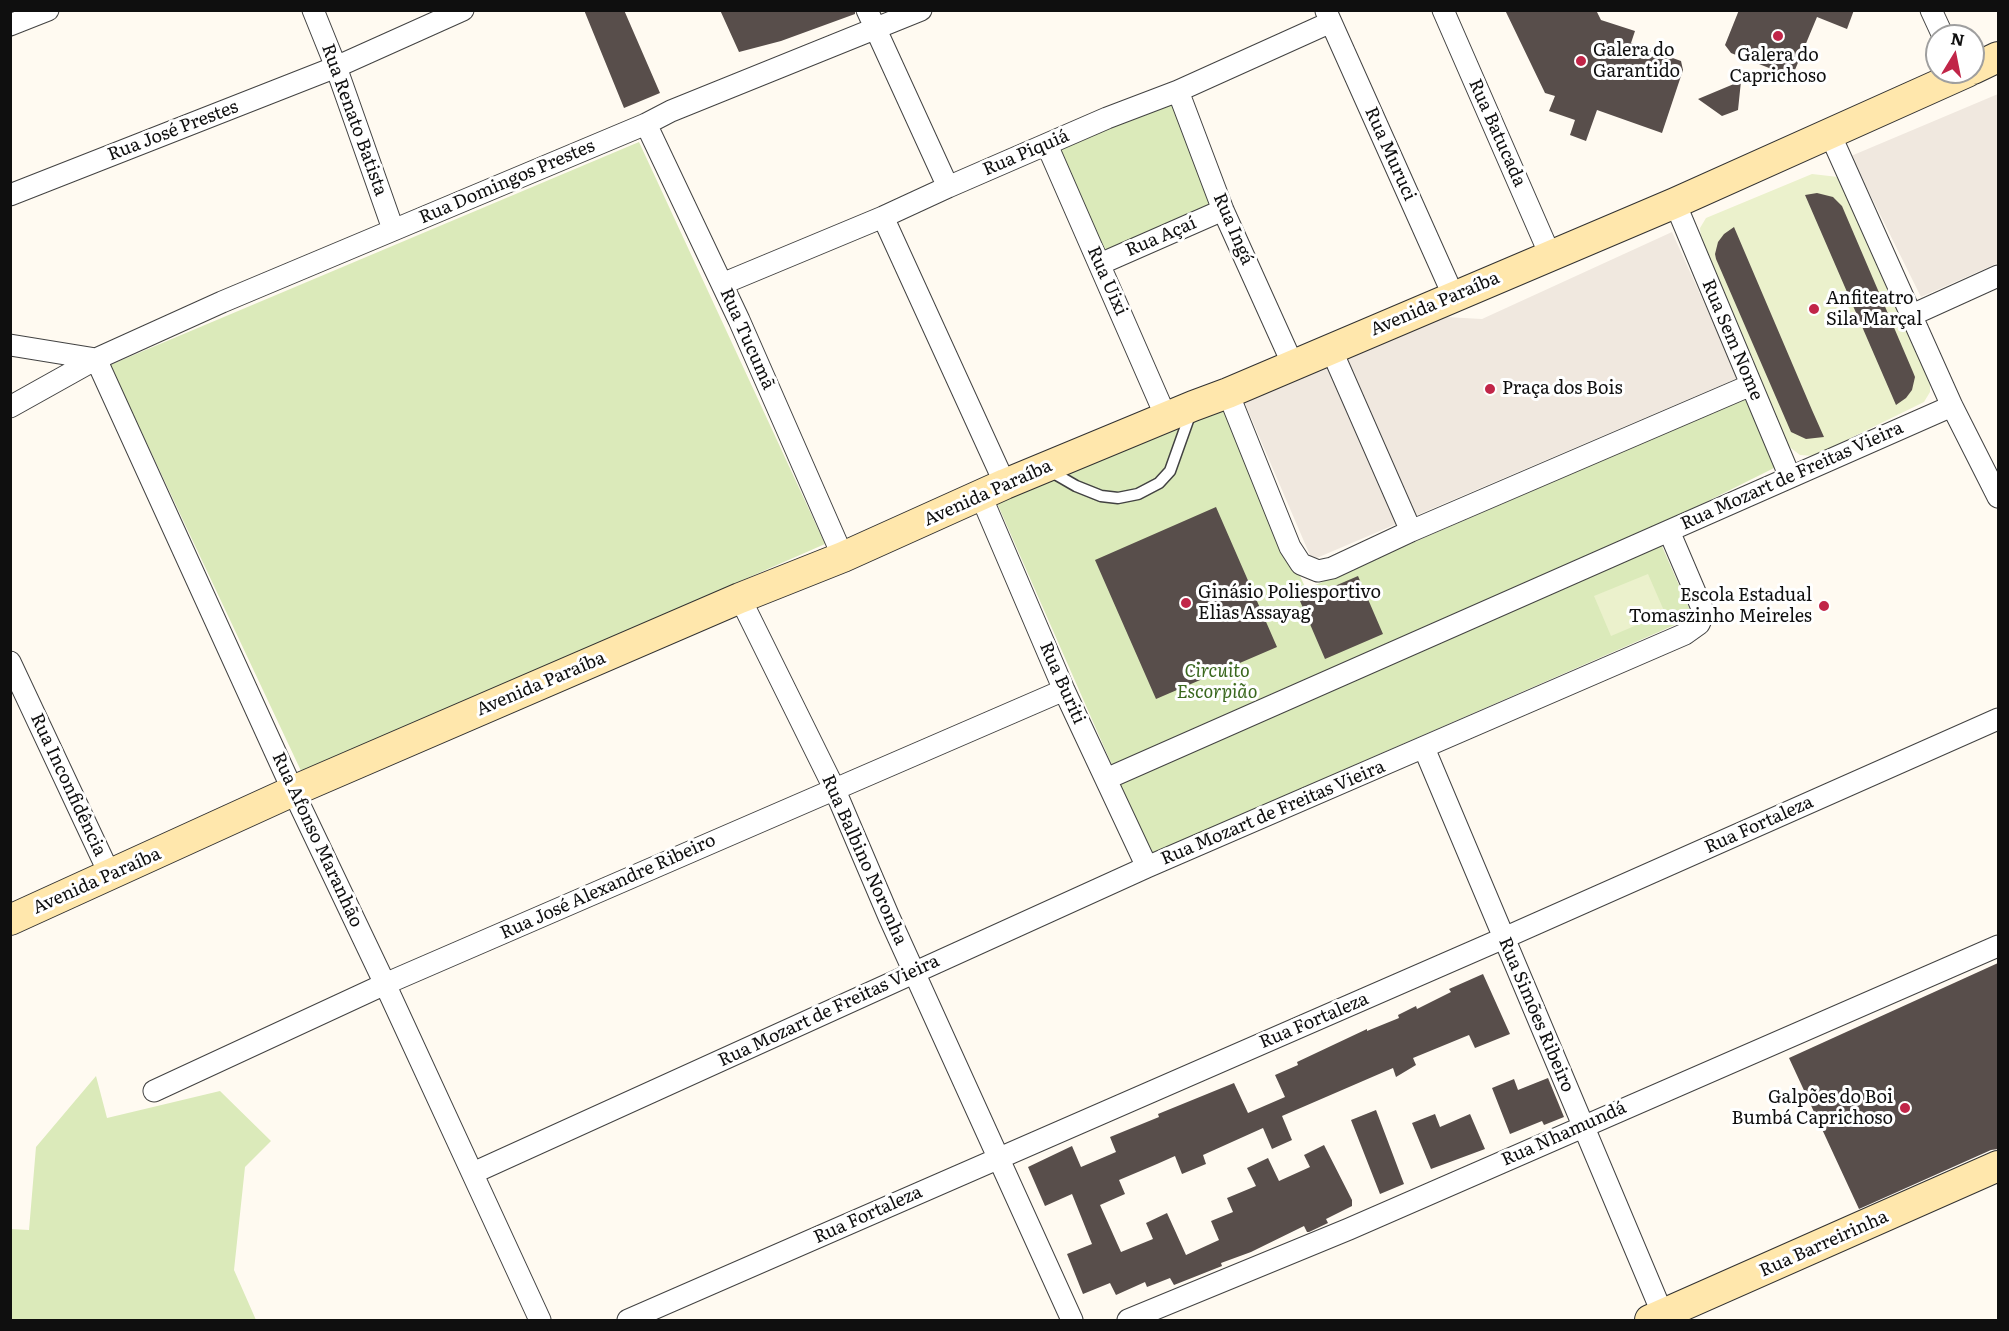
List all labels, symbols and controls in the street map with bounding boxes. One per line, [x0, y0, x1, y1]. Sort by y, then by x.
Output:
north arrow [1925, 24, 1985, 84]
text: N [1949, 25, 1966, 51]
marker: Galera do Caprichoso [1771, 29, 1785, 43]
place label: Galera do Garantido [1593, 40, 1680, 82]
street label: Rua Renato Batista [316, 41, 392, 199]
place label: Galera do Caprichoso [1730, 45, 1826, 88]
marker: Galera do Garantido [1574, 54, 1588, 68]
street label: Rua Batucada [1464, 76, 1530, 190]
street label: Rua José Prestes [105, 96, 241, 166]
street label: Rua Muruci [1360, 104, 1420, 204]
street label: Rua Piquiá [980, 125, 1072, 181]
street label: Rua Domingos Prestes [416, 135, 598, 229]
street label: Rua Ingá [1208, 190, 1258, 268]
street label: Rua Açaí [1122, 212, 1200, 262]
street label: Rua Uixi [1082, 243, 1132, 319]
street label: Avenida Paraíba [1367, 267, 1503, 341]
street label: Rua Sem Nome [1697, 276, 1767, 404]
street label: Rua Tucumã [715, 285, 779, 393]
place label: Anfiteatro Sila Marçal [1826, 288, 1922, 330]
marker: Anfiteatro Sila Marçal [1807, 302, 1821, 316]
place label: Praça dos Bois [1502, 378, 1623, 400]
marker: Praça dos Bois [1483, 382, 1497, 396]
street label: Rua Mozart de Freitas Vieira [1677, 417, 1907, 535]
street label: Avenida Paraíba [921, 455, 1055, 531]
place label: Ginásio Poliesportivo Elias Assayag [1198, 582, 1381, 624]
place label: Escola Estadual Tomaszinho Meireles [1628, 585, 1812, 628]
marker: Ginásio Poliesportivo Elias Assayag [1179, 596, 1193, 610]
marker: Escola Estadual Tomaszinho Meireles [1817, 599, 1831, 613]
street label: Rua Buriti [1034, 639, 1090, 727]
street label: Avenida Paraíba [473, 647, 609, 721]
park label: Circuito Escorpião [1177, 661, 1257, 704]
street label: Rua Inconfidência [25, 710, 111, 860]
street label: Rua Afonso Maranhão [267, 749, 367, 931]
street label: Rua Mozart de Freitas Vieira [1158, 756, 1388, 870]
street label: Rua Balbino Noronha [817, 771, 911, 949]
street label: Rua Fortaleza [1701, 791, 1817, 859]
street label: Rua José Alexandre Ribeiro [497, 830, 719, 944]
street label: Avenida Paraíba [30, 843, 164, 919]
street label: Rua Simões Ribeiro [1494, 934, 1578, 1096]
street label: Rua Mozart de Freitas Vieira [715, 950, 943, 1072]
street label: Rua Fortaleza [1256, 988, 1372, 1054]
place label: Galpões do Boi Bumbá Caprichoso [1732, 1087, 1893, 1130]
street label: Rua Nhamundá [1498, 1097, 1630, 1171]
marker: Galpões do Boi Bumbá Caprichoso [1898, 1101, 1912, 1115]
street label: Rua Fortaleza [810, 1181, 926, 1249]
street label: Rua Barreirinha [1756, 1206, 1892, 1282]

